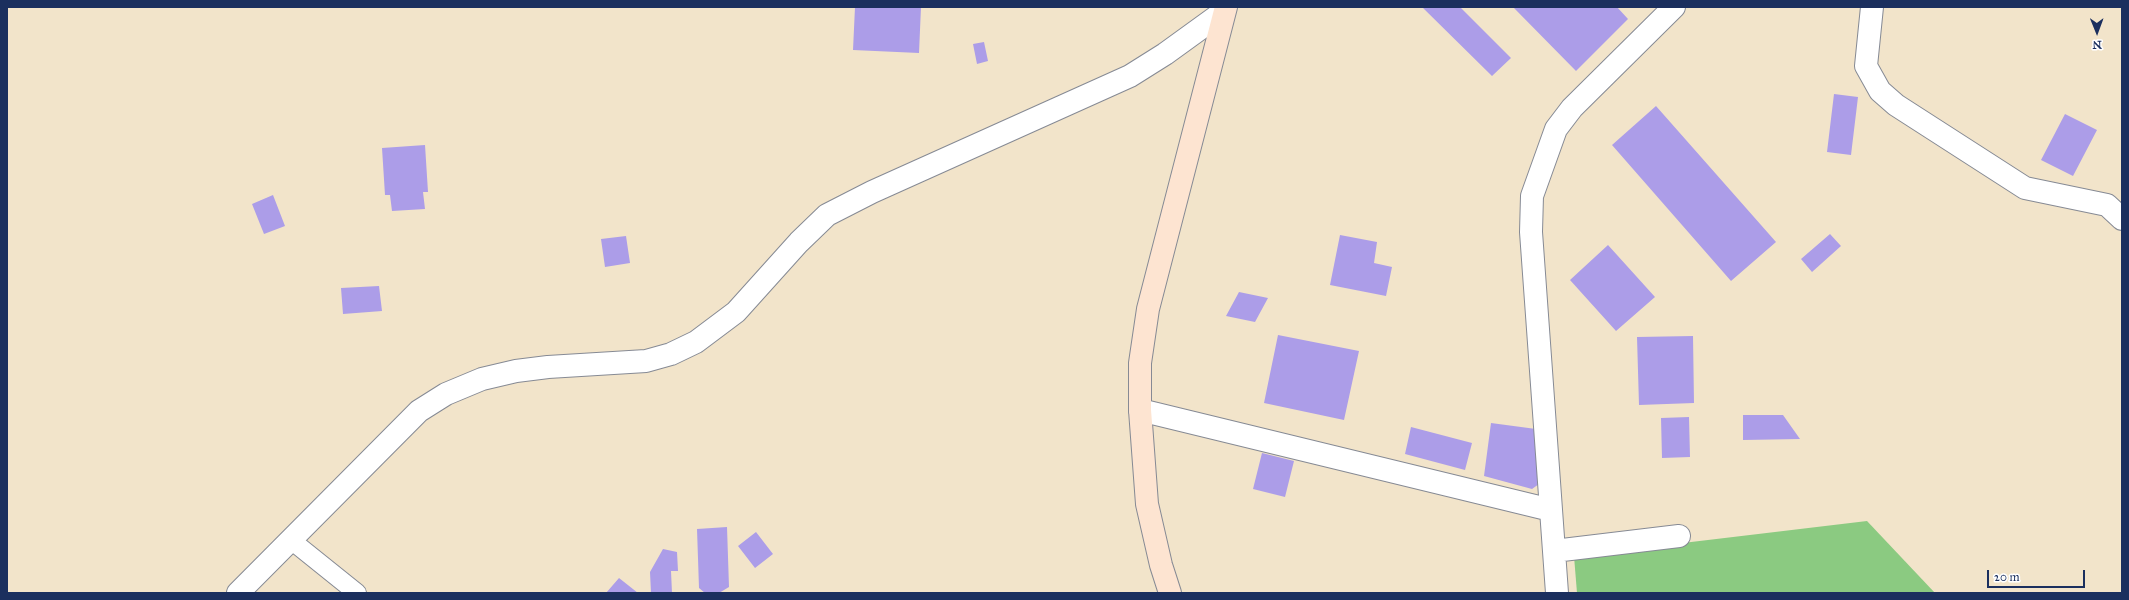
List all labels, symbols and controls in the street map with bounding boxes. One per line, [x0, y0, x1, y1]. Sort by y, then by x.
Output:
north arrow [2077, 12, 2117, 52]
text: N [2092, 38, 2102, 51]
scale bar [1989, 562, 2087, 588]
text: 20 m [1994, 570, 2020, 584]

